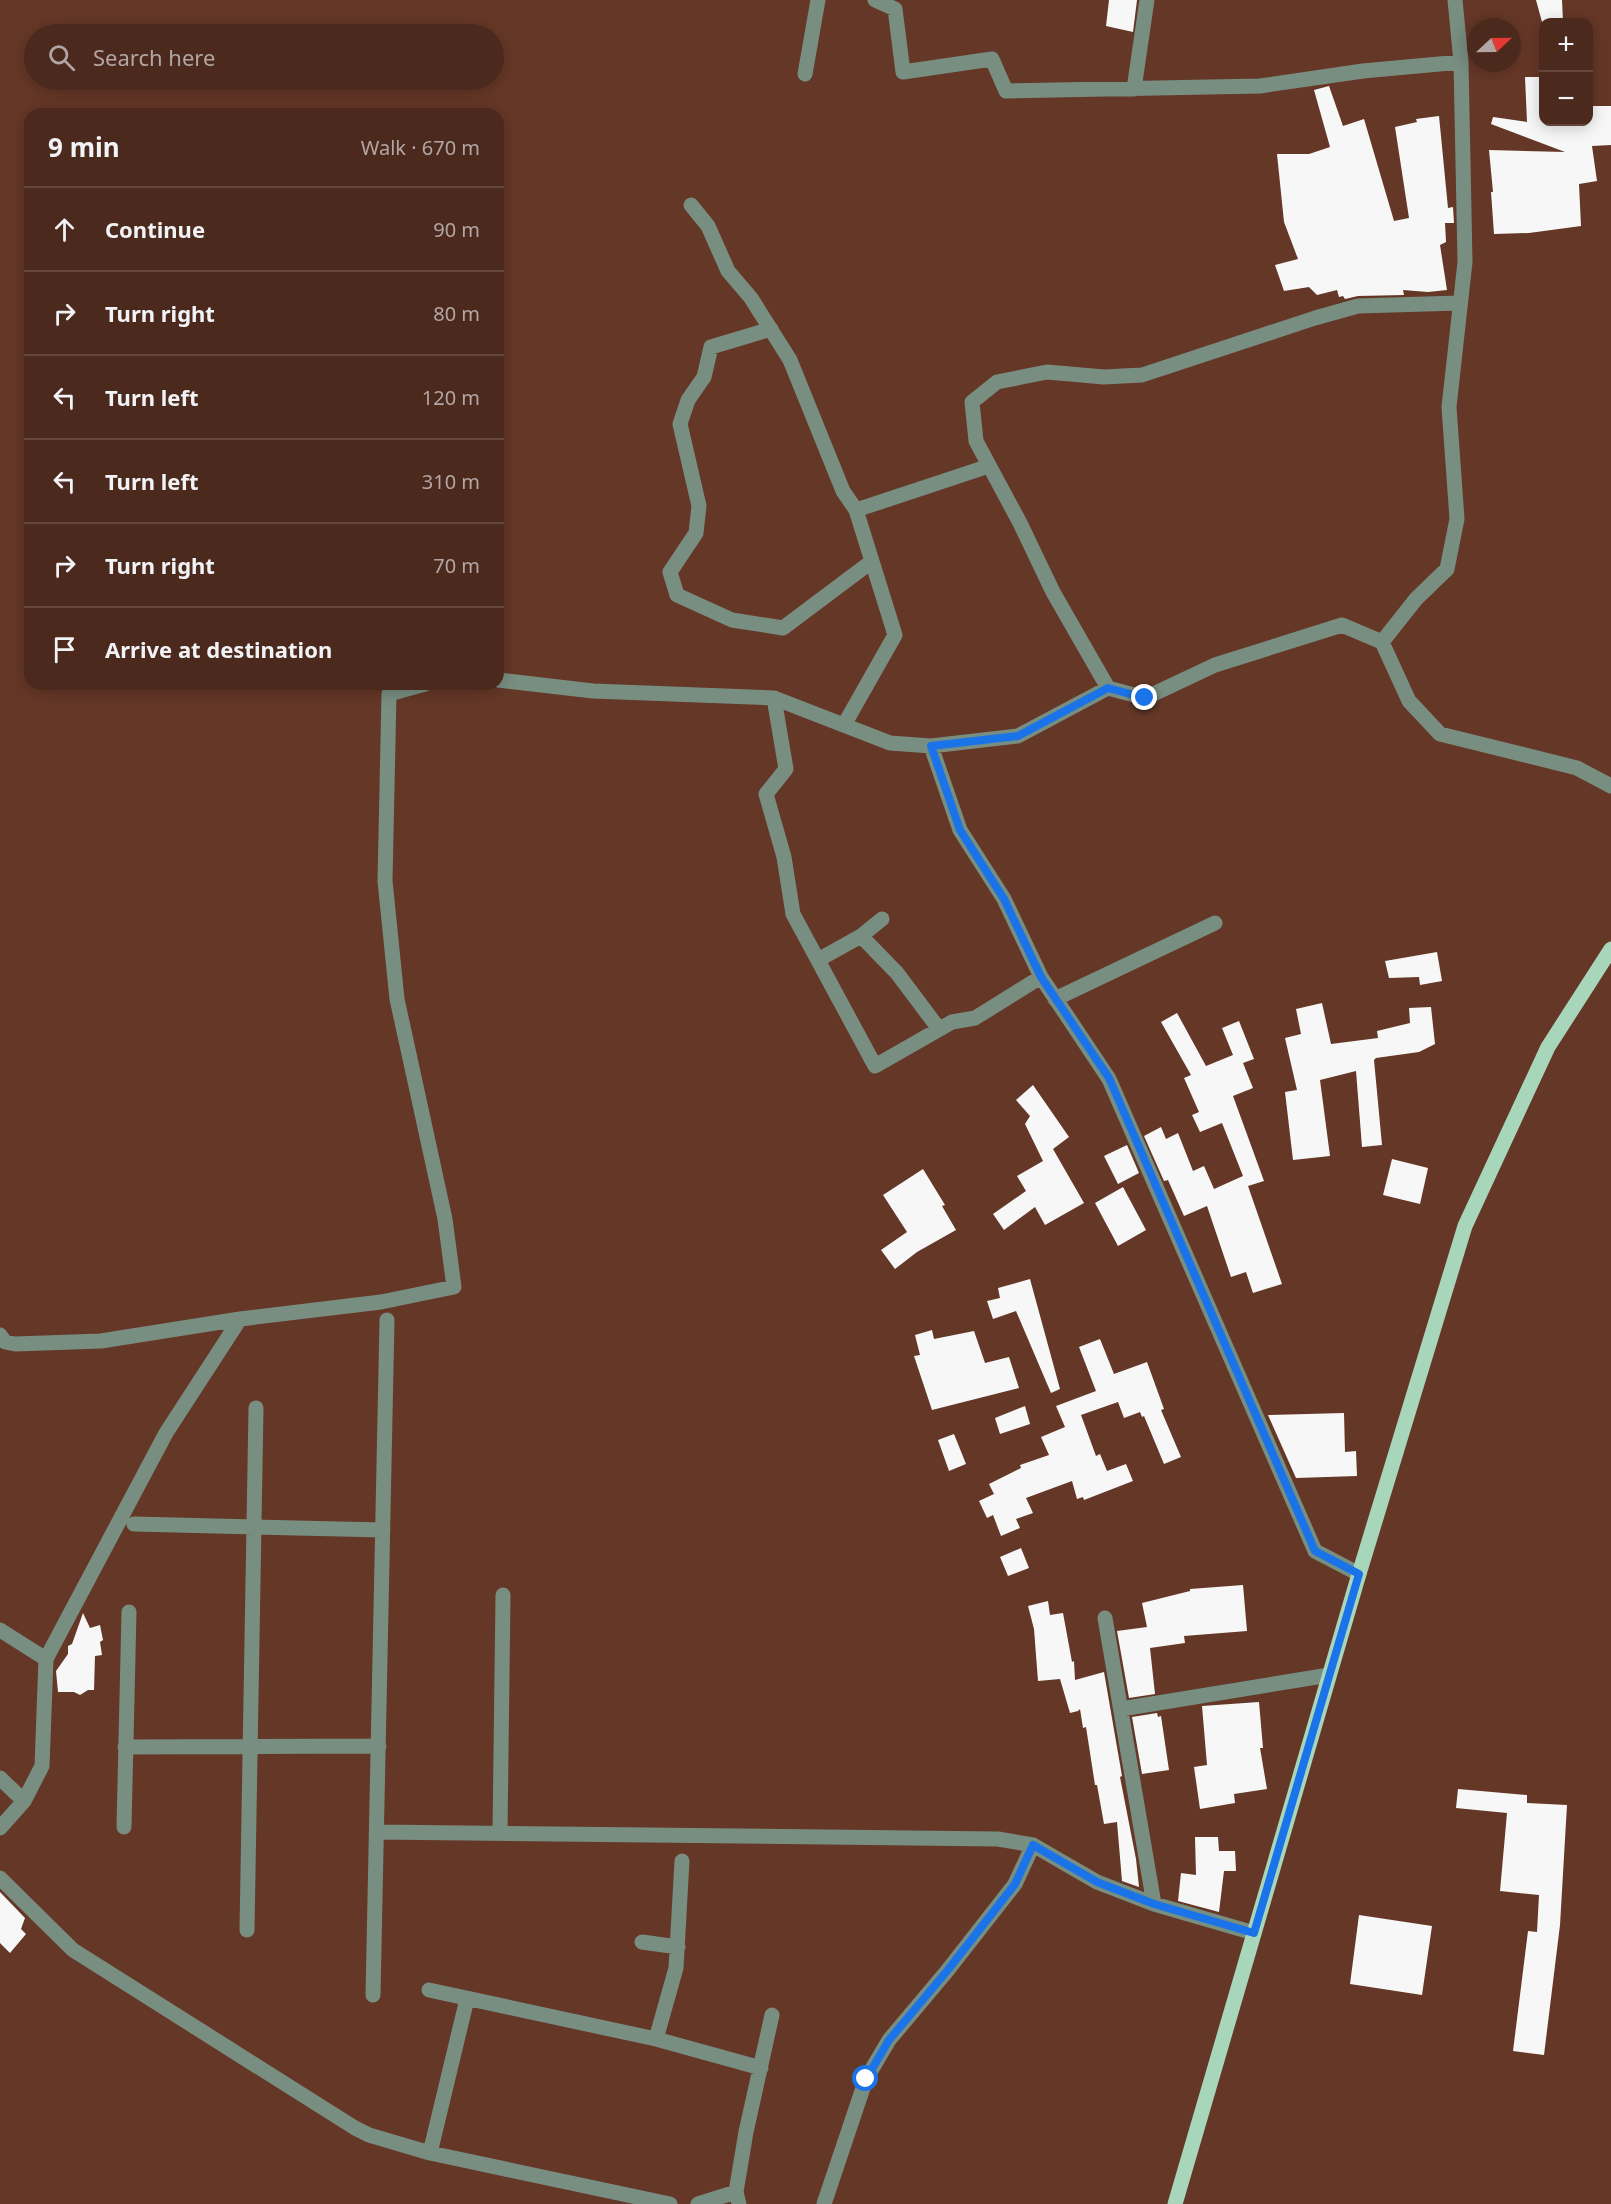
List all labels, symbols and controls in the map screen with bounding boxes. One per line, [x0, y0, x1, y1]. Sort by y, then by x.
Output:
north arrow [1467, 18, 1521, 72]
map controls [1539, 18, 1593, 126]
button: + [1539, 18, 1593, 72]
search box [24, 24, 504, 90]
icon: search [45, 41, 78, 74]
text: Search here [93, 42, 215, 72]
button: − [1539, 72, 1593, 126]
text: 9 min [48, 129, 120, 165]
text: Walk · 670 m [361, 134, 480, 161]
icon: ahead [48, 213, 81, 246]
text: Continue [105, 214, 205, 244]
text: 90 m [433, 216, 480, 243]
icon: right [48, 297, 81, 330]
text: Turn right [105, 298, 215, 328]
text: 80 m [433, 300, 480, 327]
icon: left [48, 381, 81, 414]
text: Turn left [105, 382, 199, 412]
text: 120 m [422, 384, 480, 411]
icon: left [48, 465, 81, 498]
text: Turn left [105, 466, 199, 496]
text: 310 m [422, 468, 480, 495]
icon: right [48, 549, 81, 582]
text: Turn right [105, 550, 215, 580]
text: 70 m [433, 552, 480, 579]
icon: arrive [48, 633, 81, 666]
text: Arrive at destination [105, 634, 332, 664]
route end [1131, 684, 1157, 710]
route start [852, 2065, 878, 2091]

